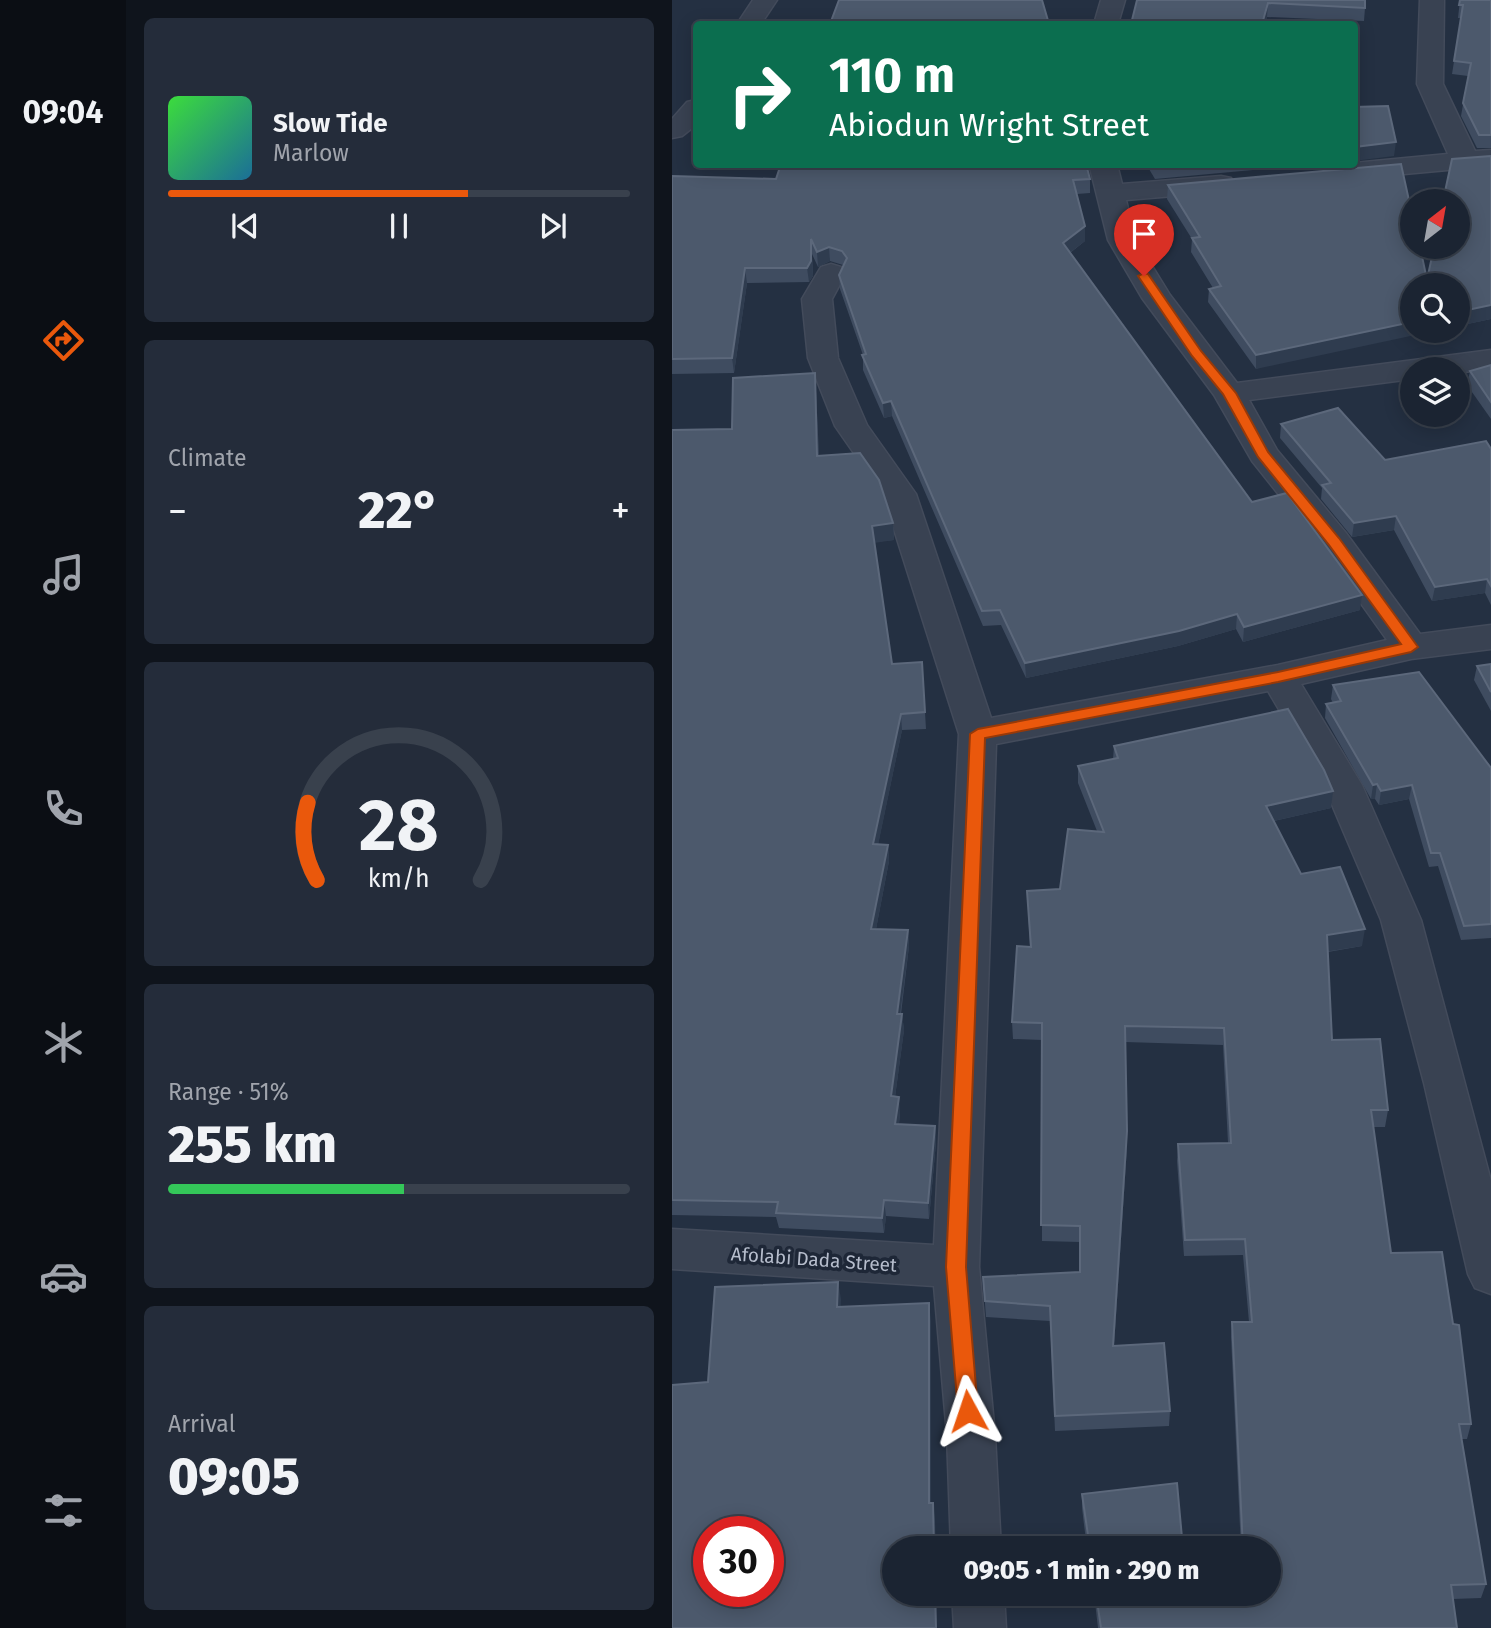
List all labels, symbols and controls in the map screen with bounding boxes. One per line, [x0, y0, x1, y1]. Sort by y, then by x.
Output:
text: 110 m [829, 46, 955, 105]
icon: right [714, 49, 805, 140]
text: 09:04 [23, 93, 103, 131]
text: Abiodun Wright Street [829, 106, 1149, 144]
text: Slow Tide [273, 108, 388, 139]
text: Marlow [273, 139, 349, 167]
north arrow [1400, 189, 1470, 259]
map controls [1400, 189, 1470, 427]
pin [1114, 204, 1174, 276]
icon: previous [226, 207, 264, 245]
icon: pause [380, 207, 418, 245]
icon: next [534, 207, 572, 245]
icon: arrive [1125, 215, 1163, 253]
button: search [1400, 273, 1470, 343]
icon: directions [39, 316, 88, 365]
button: layers [1400, 357, 1470, 427]
text: Climate [168, 444, 247, 472]
text: 22° [358, 479, 440, 542]
text: − [168, 488, 187, 534]
text: + [611, 488, 630, 534]
icon: music [39, 550, 88, 599]
text: 28 [359, 782, 439, 869]
icon: phone [39, 784, 88, 833]
text: km/h [368, 864, 430, 894]
icon: climate [39, 1018, 88, 1067]
text: Range · 51% [168, 1078, 289, 1106]
text: 255 km [168, 1113, 337, 1176]
street label: Afolabi Dada Street [730, 1242, 898, 1277]
icon: car [39, 1252, 88, 1301]
position arrow [931, 1374, 1005, 1448]
text: Arrival [168, 1410, 235, 1438]
text: 09:05 [168, 1445, 300, 1508]
icon: filters [39, 1486, 88, 1535]
speed limit sign: 30 [693, 1516, 784, 1607]
text: 09:05 · 1 min · 290 m [964, 1555, 1199, 1586]

